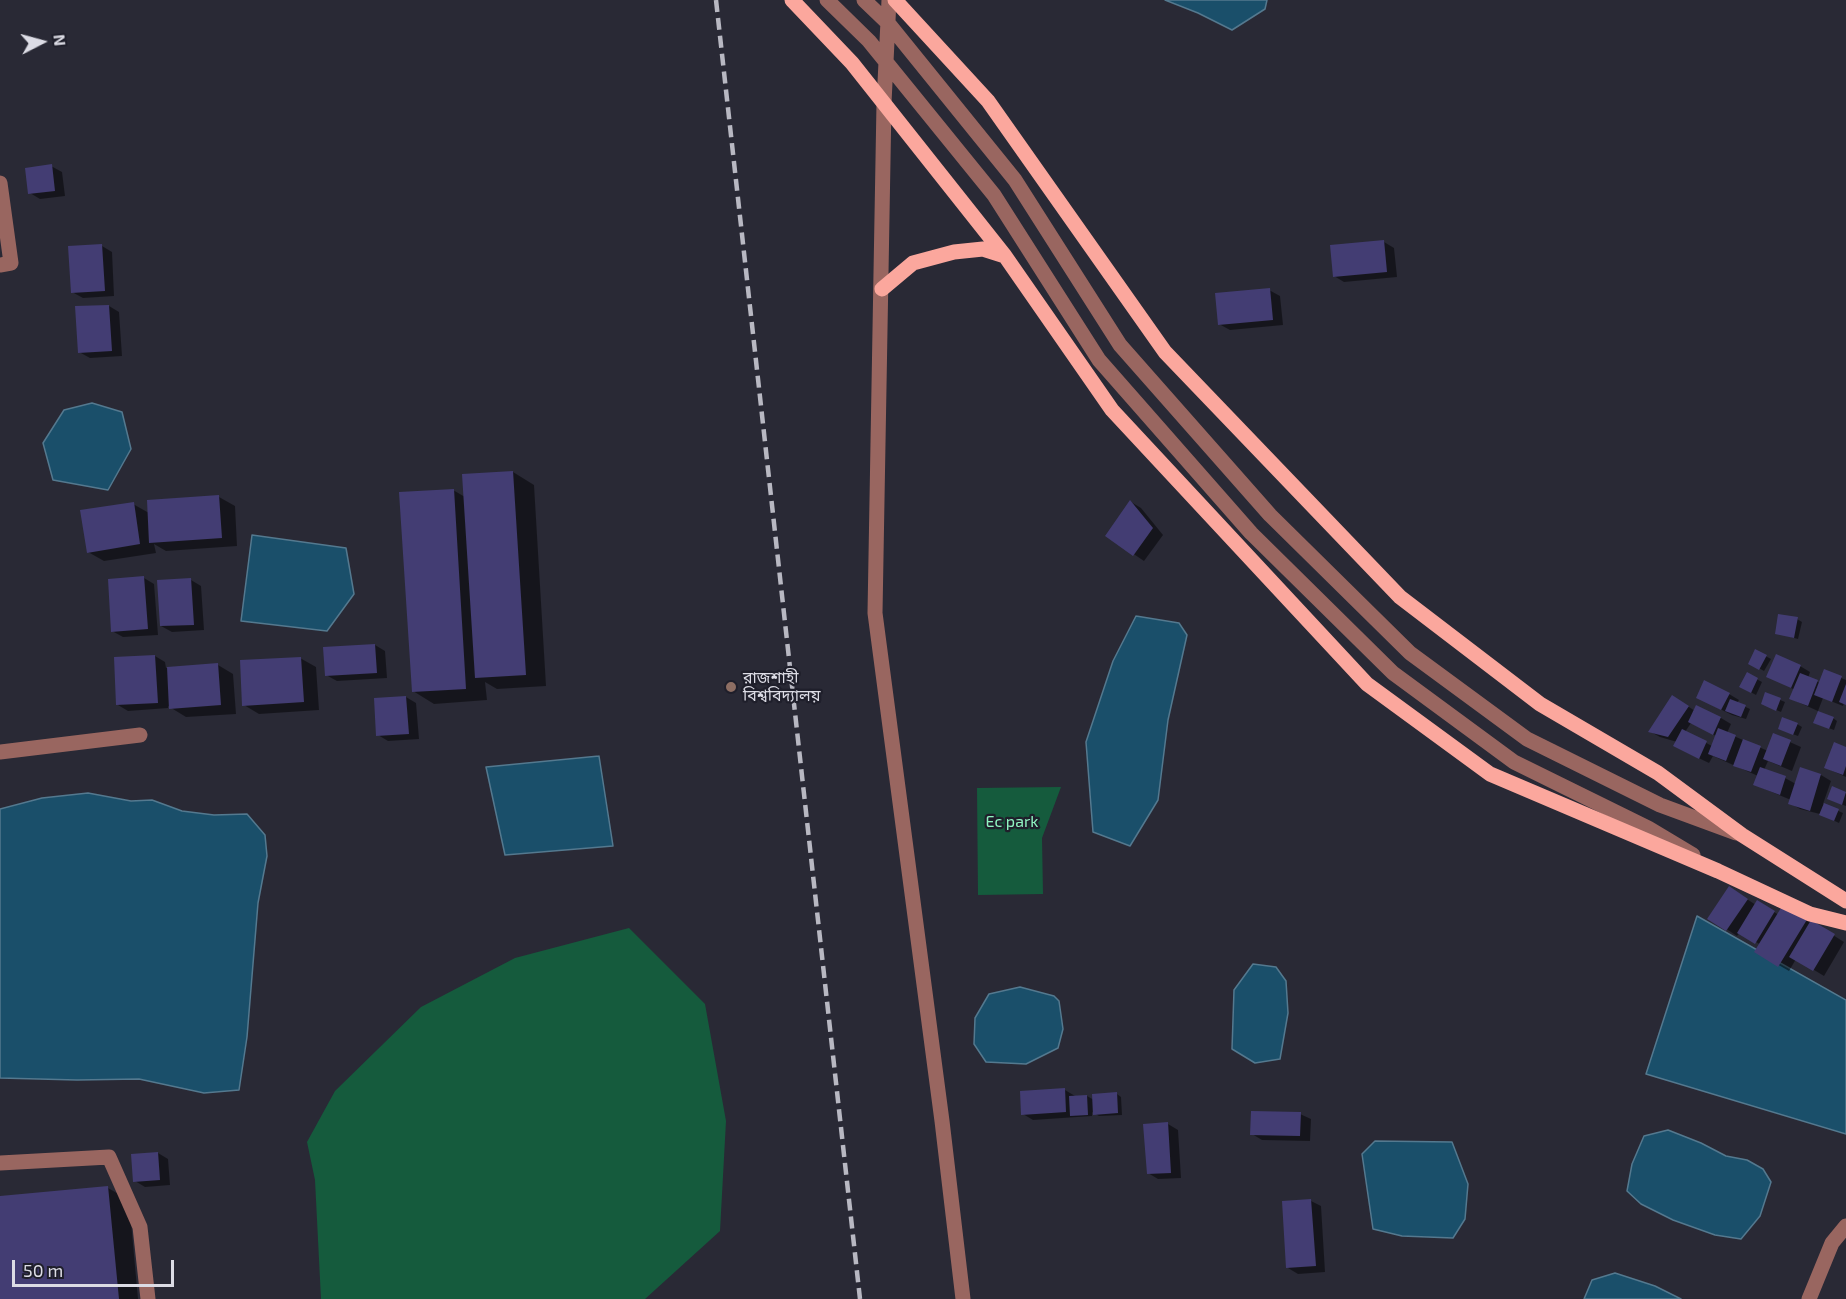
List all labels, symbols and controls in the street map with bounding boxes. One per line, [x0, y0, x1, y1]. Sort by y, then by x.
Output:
north arrow [12, 12, 72, 72]
text: N [50, 33, 70, 47]
place label: রাজশাহী বিশ্ববিদ্যালয় [743, 668, 821, 706]
marker: রাজশাহী বিশ্ববিদ্যালয় [724, 680, 738, 694]
park label: Ec park [986, 812, 1038, 832]
scale bar [15, 1248, 177, 1286]
text: 50 m [23, 1259, 63, 1281]

